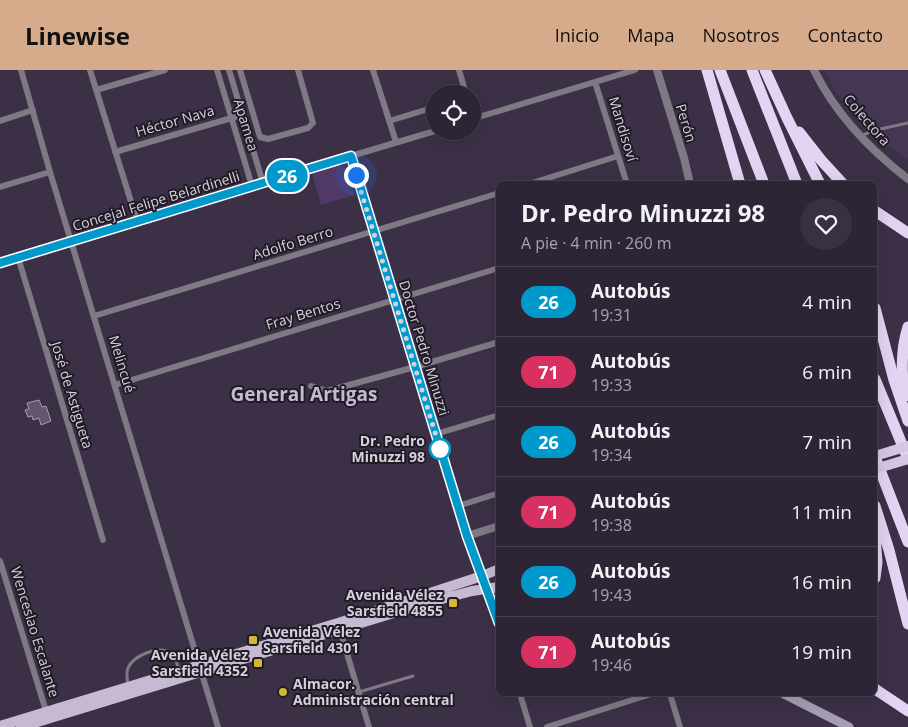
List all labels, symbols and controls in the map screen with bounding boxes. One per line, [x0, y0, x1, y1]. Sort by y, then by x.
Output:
text: Linewise [25, 19, 130, 52]
text: Inicio [555, 23, 599, 47]
text: Mapa [627, 23, 675, 47]
text: Nosotros [703, 23, 780, 47]
text: Contacto [808, 23, 883, 47]
map controls [426, 85, 481, 140]
button: locate [426, 85, 481, 140]
street label: Colectora [840, 90, 895, 149]
street label: Mandisoví [605, 94, 642, 164]
street label: Apamea [230, 96, 263, 153]
street label: Héctor Nava [133, 100, 216, 141]
street label: Perón [672, 101, 701, 144]
line badge: 26 [264, 160, 310, 192]
your location [344, 163, 369, 188]
text: 26 [277, 164, 297, 188]
street label: Concejal Felipe Belardinelli [70, 166, 242, 235]
text: Dr. Pedro Minuzzi 98 [521, 196, 765, 229]
button: heart [800, 198, 852, 250]
street label: Adolfo Berro [250, 221, 335, 264]
text: A pie · 4 min · 260 m [521, 232, 672, 254]
street label: Doctor Pedro Minuzzi [395, 278, 454, 418]
text: Autobús [591, 278, 671, 304]
text: 4 min [802, 289, 852, 315]
text: 26 [538, 290, 559, 314]
street label: Fray Bentos [263, 293, 343, 334]
text: 19:31 [591, 304, 632, 326]
street label: Melincué [105, 333, 140, 395]
street label: José de Astigueta [47, 337, 98, 451]
text: Autobús [591, 348, 671, 374]
text: 6 min [802, 359, 852, 385]
text: 71 [538, 360, 559, 384]
text: 19:33 [591, 374, 632, 396]
district label: General Artigas [231, 381, 377, 407]
text: Autobús [591, 418, 671, 444]
text: 7 min [802, 429, 852, 455]
text: 26 [538, 430, 559, 454]
place label: Dr. Pedro Minuzzi 98 [352, 431, 425, 466]
marker: Dr. Pedro Minuzzi 98 [429, 438, 451, 460]
text: 19:34 [591, 444, 632, 466]
text: Autobús [591, 488, 671, 514]
text: 11 min [791, 499, 852, 525]
text: 71 [538, 500, 559, 524]
text: 19:38 [591, 514, 632, 536]
text: Autobús [591, 558, 671, 584]
street label: Wenceslao Escalante [7, 564, 64, 700]
text: 16 min [791, 569, 852, 595]
text: 26 [538, 570, 559, 594]
text: 19:43 [591, 584, 632, 606]
place label: Avenida Vélez Sarsfield 4855 [346, 585, 443, 620]
marker: Avenida Vélez Sarsfield 4855 [447, 597, 459, 609]
place label: Avenida Vélez Sarsfield 4301 [263, 622, 360, 657]
text: Autobús [591, 628, 671, 654]
marker: Avenida Vélez Sarsfield 4301 [247, 634, 259, 646]
text: 19 min [791, 639, 852, 665]
text: 71 [538, 640, 559, 664]
place label: Avenida Vélez Sarsfield 4352 [151, 645, 248, 680]
text: 19:46 [591, 654, 632, 676]
marker: Avenida Vélez Sarsfield 4352 [252, 657, 264, 669]
place label: Almacor. Administración central [293, 674, 454, 709]
marker: Almacor. Administración central [277, 686, 289, 698]

